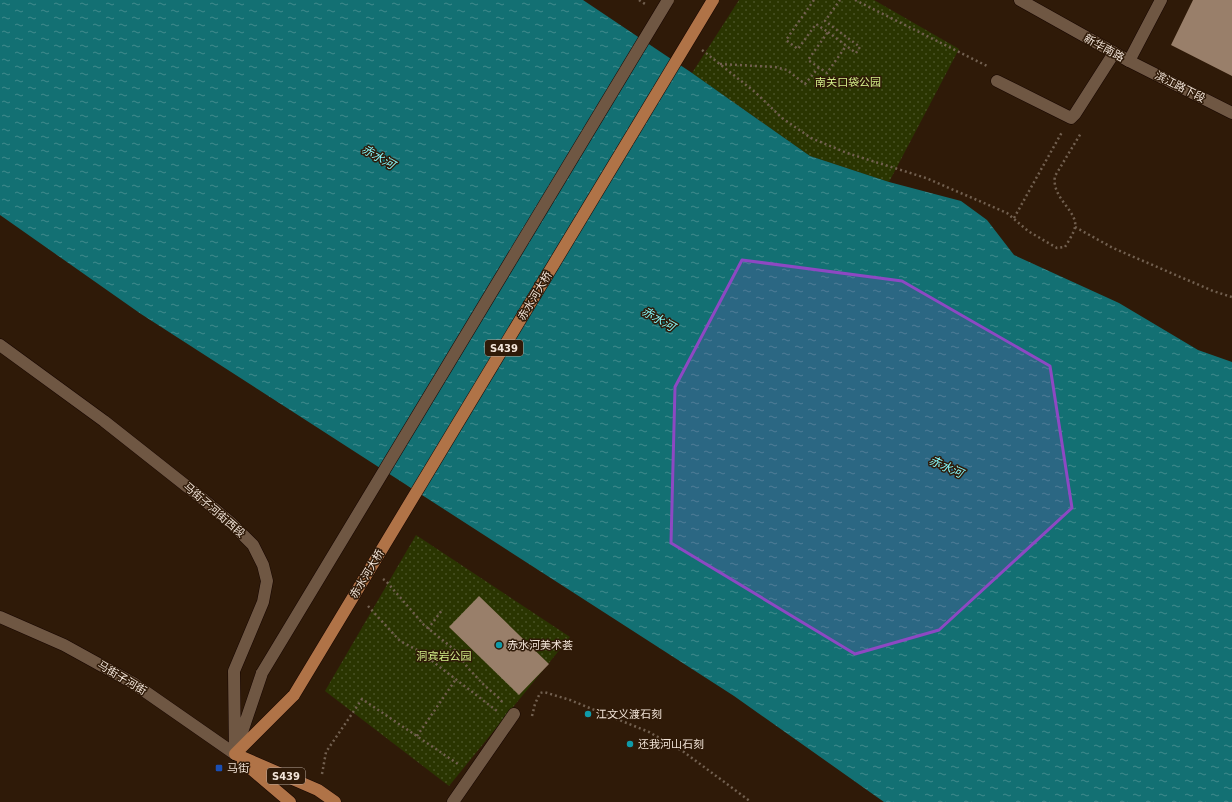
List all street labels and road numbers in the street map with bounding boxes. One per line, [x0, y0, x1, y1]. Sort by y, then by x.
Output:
street label: 新华南路 [1082, 32, 1126, 64]
street label: 滨江路下段 [1153, 69, 1207, 105]
street label: 赤水河大桥 [515, 269, 555, 323]
road number: S439 [485, 340, 523, 356]
street label: 马街子河街西段 [181, 480, 247, 540]
street label: 赤水河大桥 [347, 547, 387, 601]
street label: 马街子河街 [95, 658, 149, 698]
road number: S439 [267, 768, 305, 784]

